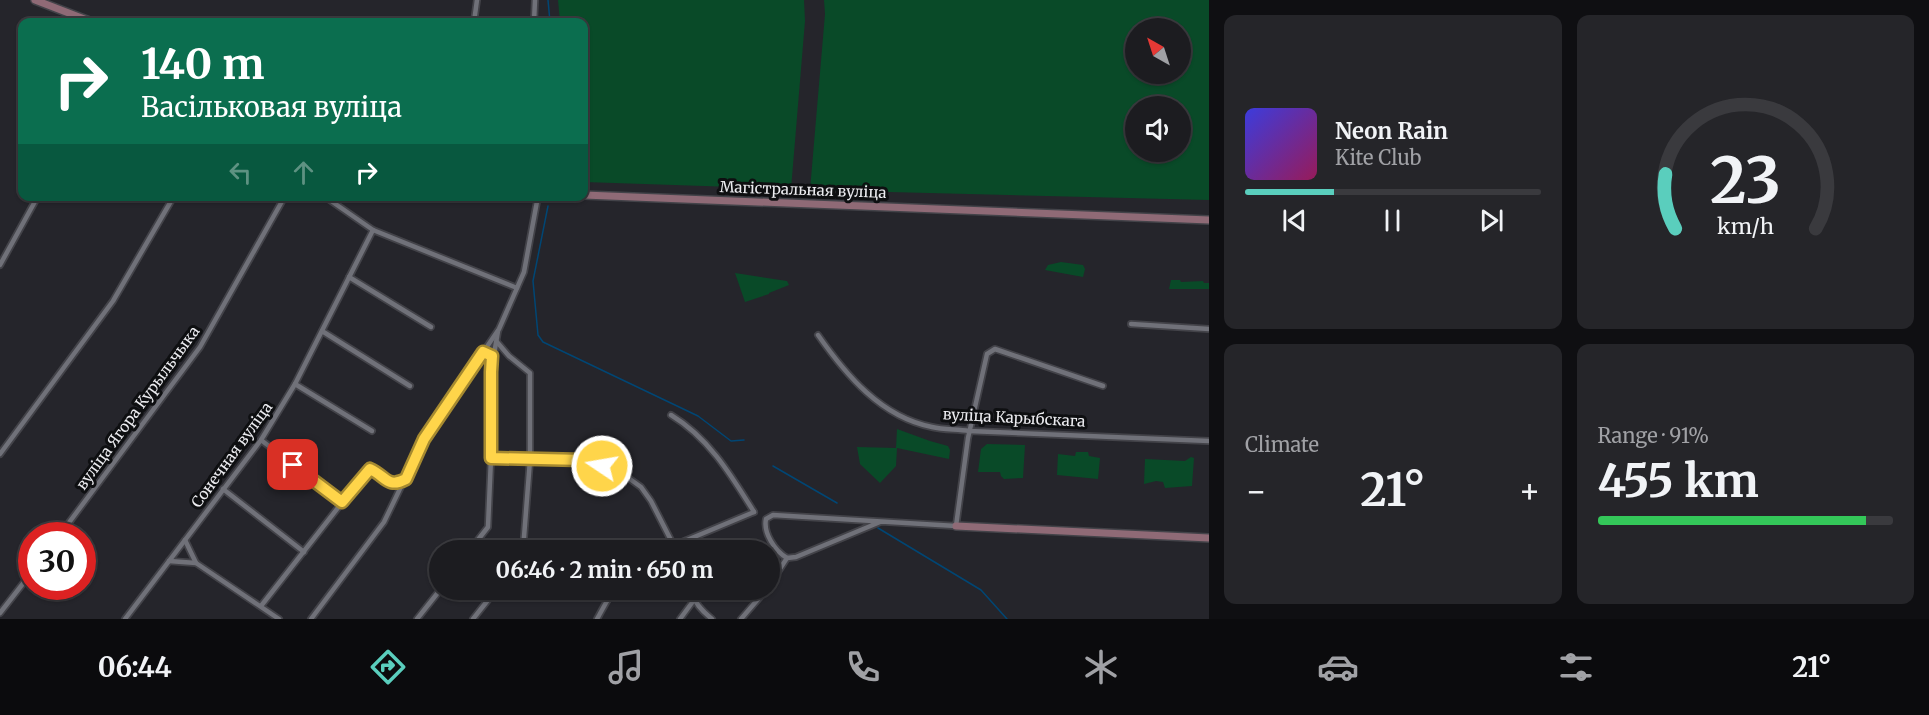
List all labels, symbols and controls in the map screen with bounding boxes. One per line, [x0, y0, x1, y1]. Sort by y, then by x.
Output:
north arrow [1125, 18, 1191, 84]
map controls [1125, 18, 1191, 162]
text: 140 m [141, 38, 264, 90]
icon: right [42, 42, 120, 120]
text: Васільковая вуліца [141, 90, 402, 124]
button: sound [1125, 96, 1191, 162]
text: Neon Rain [1335, 117, 1448, 145]
text: 23 [1710, 142, 1781, 220]
text: Kite Club [1335, 145, 1421, 170]
icon: left [224, 156, 257, 189]
icon: ahead [287, 156, 320, 189]
icon: right [350, 156, 383, 189]
street label: Магістральная вуліца [719, 177, 887, 202]
icon: previous [1278, 204, 1311, 237]
icon: pause [1376, 204, 1409, 237]
icon: next [1475, 204, 1508, 237]
text: km/h [1717, 214, 1774, 241]
street label: вуліца Ягора Курыльчыка [72, 322, 203, 493]
street label: Сонечная вуліца [187, 398, 276, 511]
street label: вуліца Карыбскага [942, 404, 1086, 431]
text: Range · 91% [1598, 423, 1709, 448]
text: Climate [1245, 432, 1319, 457]
position arrow [570, 434, 634, 498]
pin [267, 439, 318, 490]
icon: arrive [276, 448, 309, 481]
text: 455 km [1598, 453, 1759, 509]
text: 21° [1360, 462, 1425, 518]
text: − [1245, 471, 1267, 512]
text: + [1518, 471, 1541, 512]
speed limit sign: 30 [18, 522, 96, 600]
text: 06:46 · 2 min · 650 m [496, 556, 713, 584]
icon: directions [367, 646, 409, 688]
icon: music [605, 646, 647, 688]
icon: phone [842, 646, 884, 688]
icon: climate [1080, 646, 1122, 688]
icon: car [1317, 646, 1359, 688]
icon: filters [1555, 646, 1597, 688]
text: 06:44 [98, 650, 172, 684]
text: 21° [1792, 650, 1831, 684]

